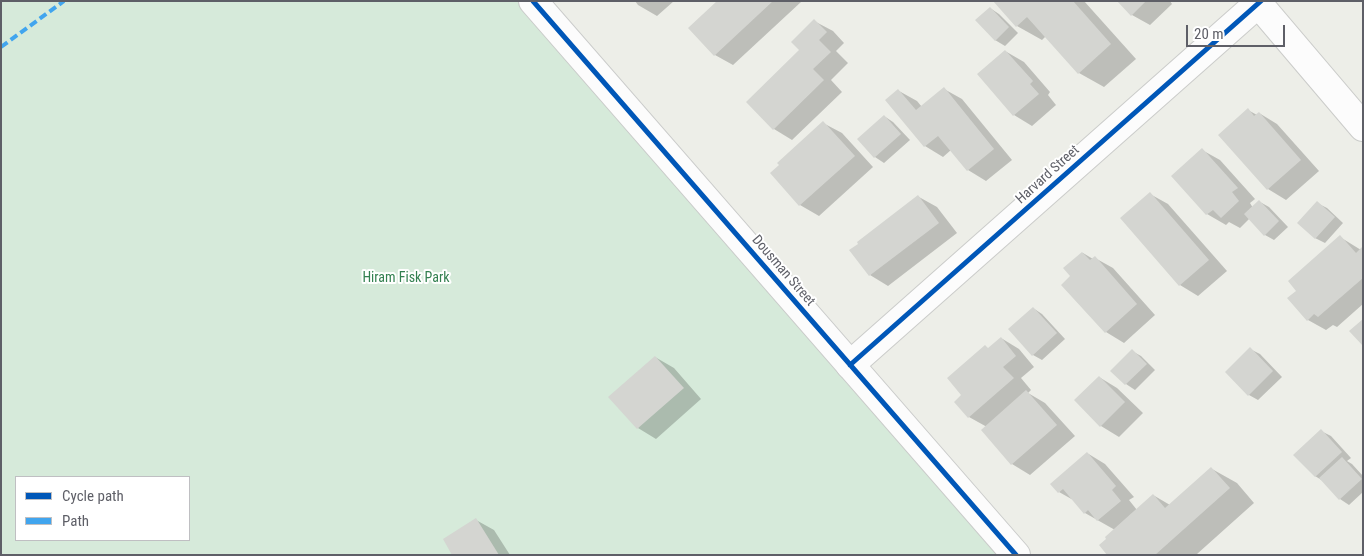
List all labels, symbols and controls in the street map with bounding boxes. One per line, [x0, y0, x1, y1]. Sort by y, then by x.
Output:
scale bar [1189, 15, 1288, 47]
text: 20 m [1194, 25, 1224, 43]
street label: Harvard Street [1013, 142, 1083, 208]
street label: Dousman Street [748, 232, 818, 310]
park label: Hiram Fisk Park [362, 270, 450, 286]
legend [15, 476, 190, 541]
text: Cycle path [62, 487, 124, 505]
text: Path [62, 512, 89, 530]

